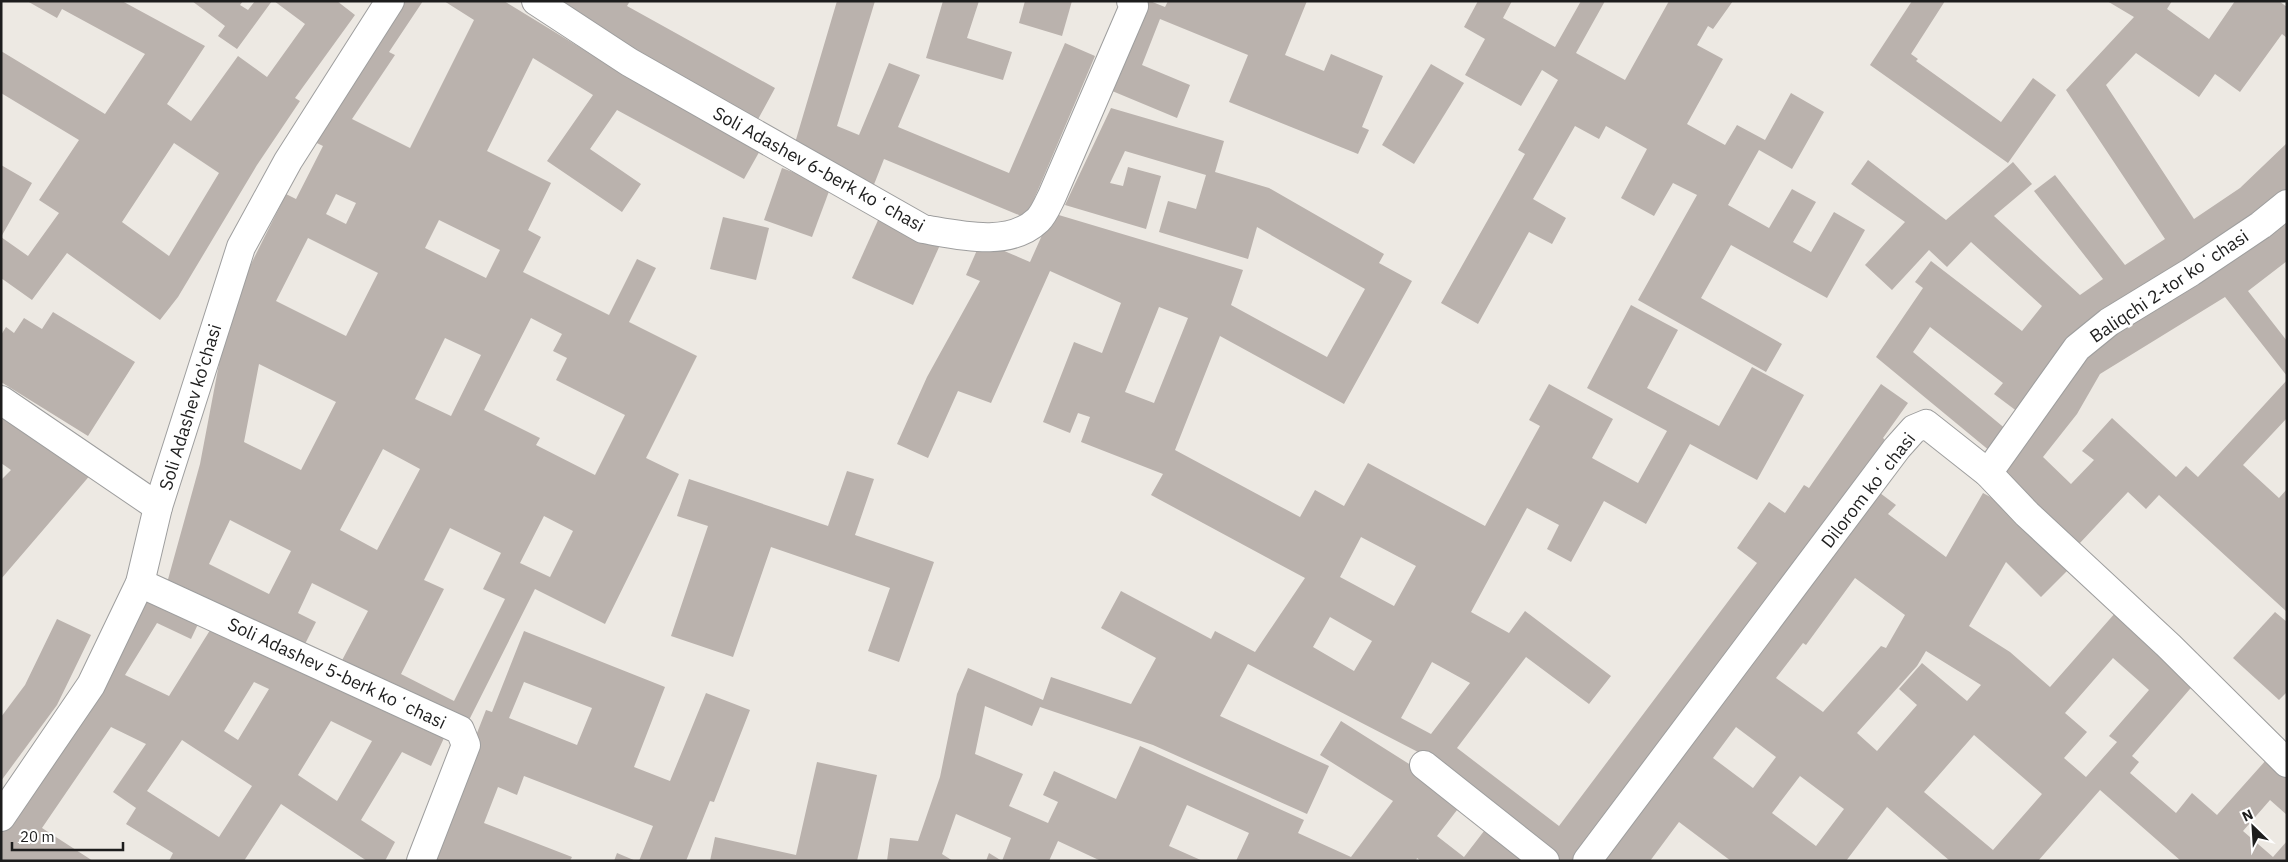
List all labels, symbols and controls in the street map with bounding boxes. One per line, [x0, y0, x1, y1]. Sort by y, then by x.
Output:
street label: Soli Adashev 6-berk koʻchasi [709, 101, 929, 237]
street label: Baliqchi 2-tor koʻchasi [2085, 224, 2253, 348]
street label: Soli Adashev ko'chasi [154, 321, 226, 493]
street label: Dilorom koʻchasi [1816, 428, 1920, 552]
street label: Soli Adashev 5-berk koʻchasi [224, 612, 450, 734]
north arrow [2228, 802, 2278, 852]
text: N [2239, 805, 2256, 826]
scale bar [12, 820, 124, 852]
text: 20 m [20, 827, 55, 846]

